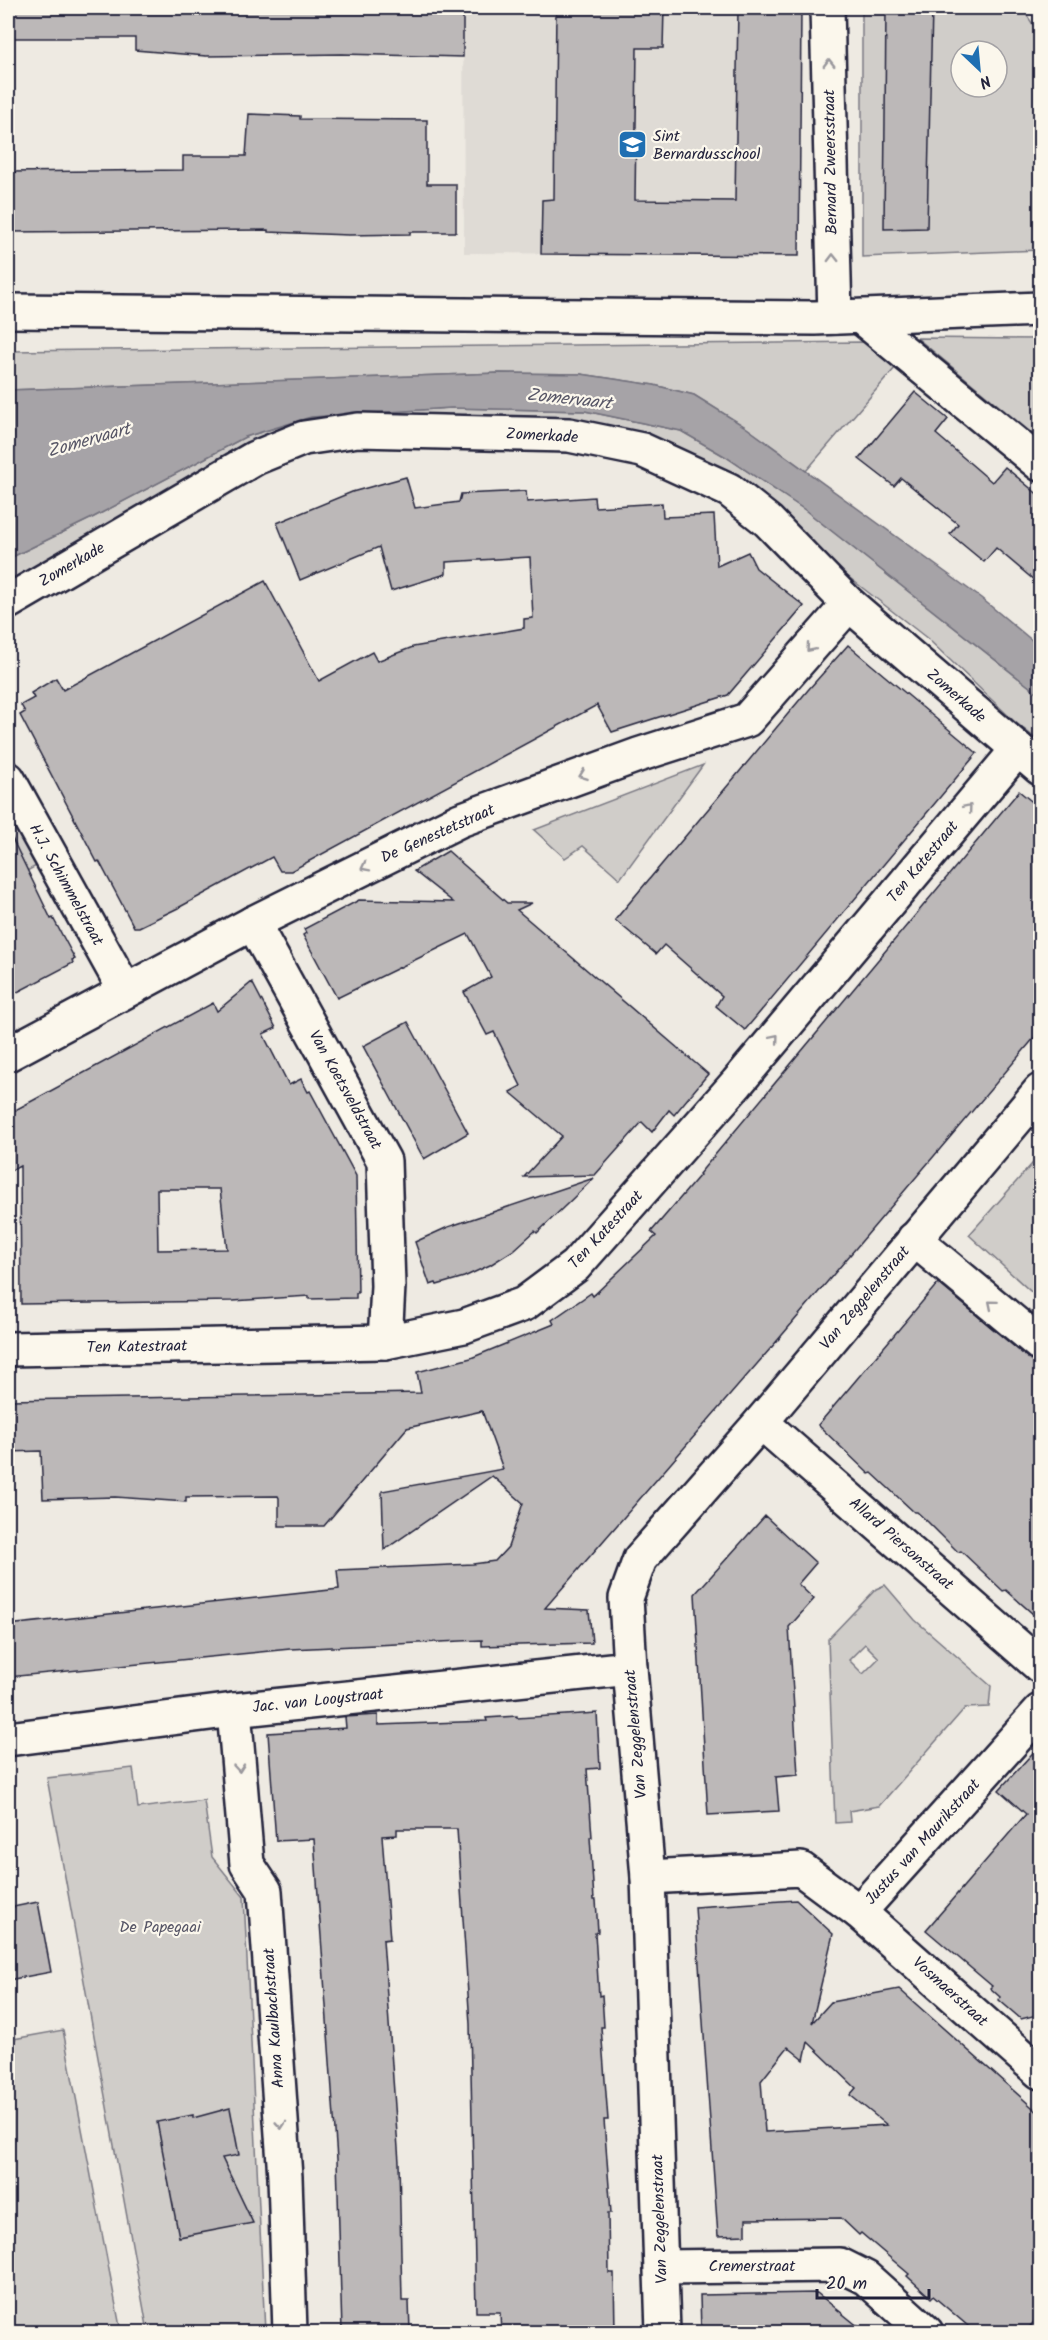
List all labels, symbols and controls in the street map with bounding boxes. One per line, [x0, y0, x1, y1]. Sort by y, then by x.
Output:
north arrow [949, 39, 1009, 99]
one-way arrow [822, 59, 835, 68]
text: N [975, 68, 995, 95]
street label: Bernard Zweersstraat [817, 88, 845, 235]
place label: Sint Bernardusschool [653, 124, 761, 167]
school or university icon: Sint Bernardusschool [616, 129, 648, 161]
one-way arrow [827, 254, 839, 263]
water label: Zomervaart [525, 381, 616, 419]
water label: Zomervaart [44, 414, 137, 467]
street label: Zomerkade [505, 422, 579, 450]
street label: Zomerkade [34, 536, 110, 594]
one-way arrow [806, 641, 817, 652]
street label: Zomerkade [920, 663, 992, 729]
one-way arrow [578, 768, 589, 780]
street label: De Genestetstraat [377, 797, 500, 870]
one-way arrow [961, 804, 972, 815]
street label: Ten Katestraat [881, 815, 965, 909]
street label: H.J. Schimmelstraat [22, 819, 110, 951]
one-way arrow [361, 860, 372, 872]
street label: Van Koetsveldstraat [302, 1026, 389, 1155]
one-way arrow [768, 1034, 779, 1045]
street label: Ten Katestraat [563, 1184, 650, 1275]
street label: Van Zeggelenstraat [814, 1240, 917, 1356]
one-way arrow [988, 1300, 999, 1311]
street label: Ten Katestraat [87, 1334, 188, 1360]
street label: Allard Piersonstraat [843, 1491, 960, 1597]
street label: Van Zeggelenstraat [618, 1668, 654, 1800]
street label: Jac. van Looystraat [251, 1682, 386, 1720]
one-way arrow [232, 1763, 245, 1772]
street label: Justus van Maurikstraat [859, 1773, 987, 1911]
park label: De Papegaai [119, 1915, 202, 1940]
street label: Anna Kaulbachstraat [257, 1946, 291, 2089]
street label: Vosmaerstraat [906, 1951, 994, 2034]
one-way arrow [275, 2120, 288, 2129]
street label: Van Zeggelenstraat [645, 2153, 675, 2284]
street label: Cremerstraat [709, 2254, 796, 2279]
scale bar [817, 2262, 930, 2300]
text: 20 m [826, 2270, 867, 2299]

